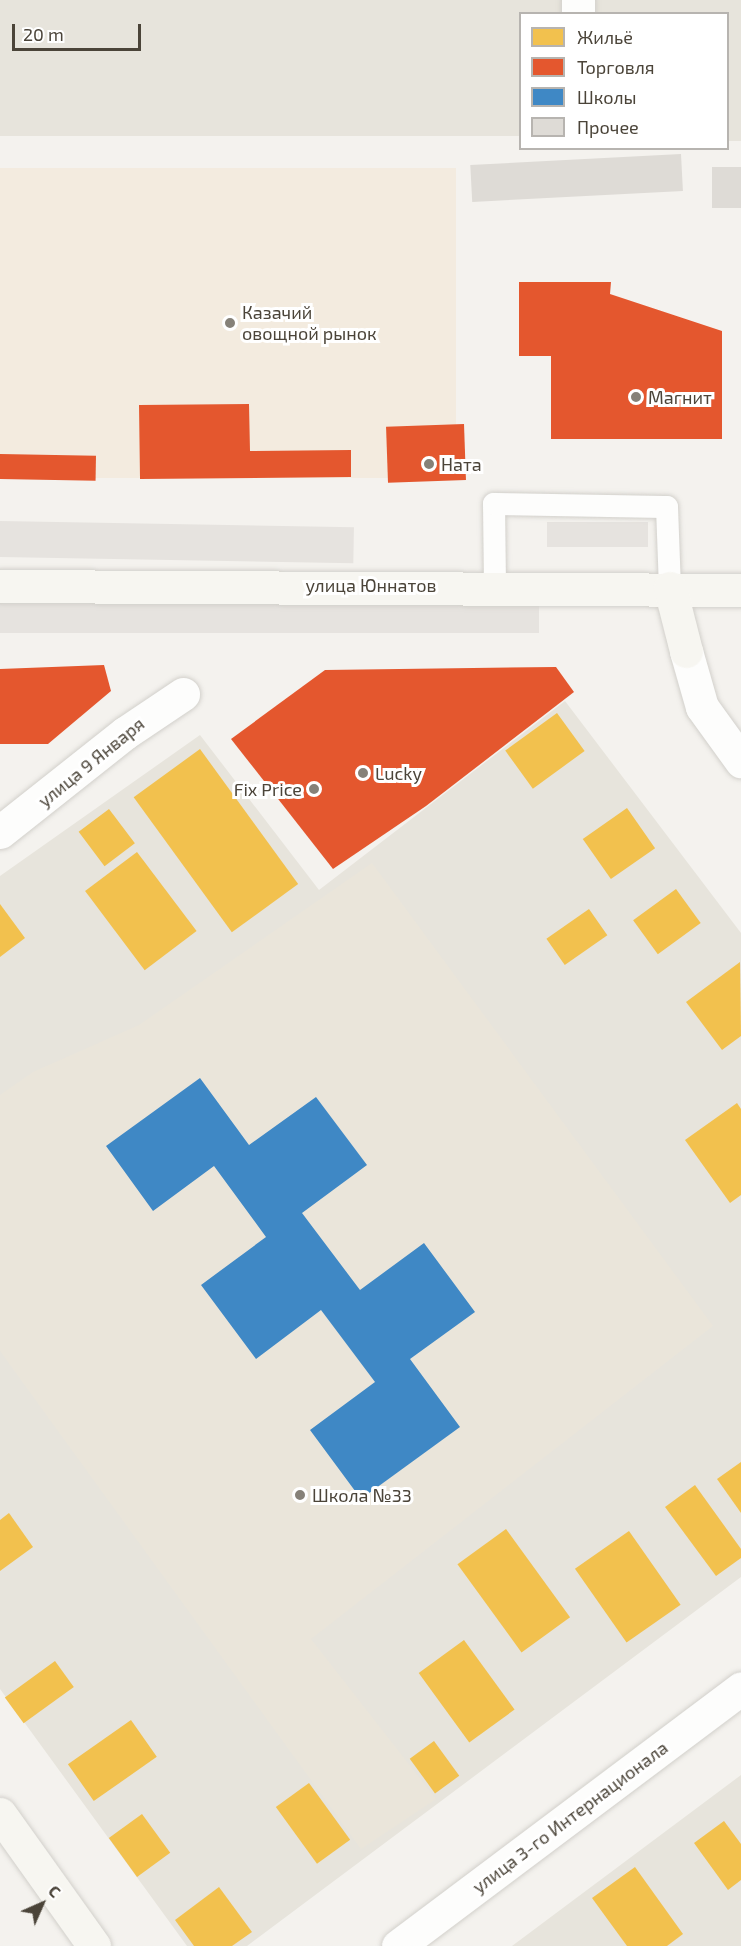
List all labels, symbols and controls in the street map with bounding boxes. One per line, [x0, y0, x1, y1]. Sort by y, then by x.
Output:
scale bar [15, 12, 144, 50]
legend [519, 12, 729, 150]
text: 20 m [23, 23, 64, 45]
text: Жильё [577, 26, 633, 48]
text: Торговля [577, 56, 655, 78]
text: Школы [577, 86, 637, 108]
text: Прочее [577, 116, 639, 138]
place label: Казачий овощной рынок [242, 302, 377, 344]
marker: Казачий овощной рынок [223, 316, 237, 330]
place label: Магнит [648, 386, 712, 408]
marker: Магнит [629, 390, 643, 404]
place label: Ната [441, 453, 482, 475]
marker: Ната [422, 457, 436, 471]
street label: улица Юннатов [306, 574, 436, 596]
street label: улица 9 Января [34, 713, 148, 811]
place label: Lucky [375, 762, 422, 784]
marker: Lucky [356, 766, 370, 780]
place label: Fix Price [234, 778, 302, 800]
marker: Fix Price [307, 782, 321, 796]
place label: Школа №33 [312, 1484, 412, 1506]
marker: Школа №33 [293, 1488, 307, 1502]
street label: улица 3-го Интернационала [468, 1736, 672, 1898]
north arrow [12, 1874, 72, 1934]
text: С [45, 1881, 65, 1901]

